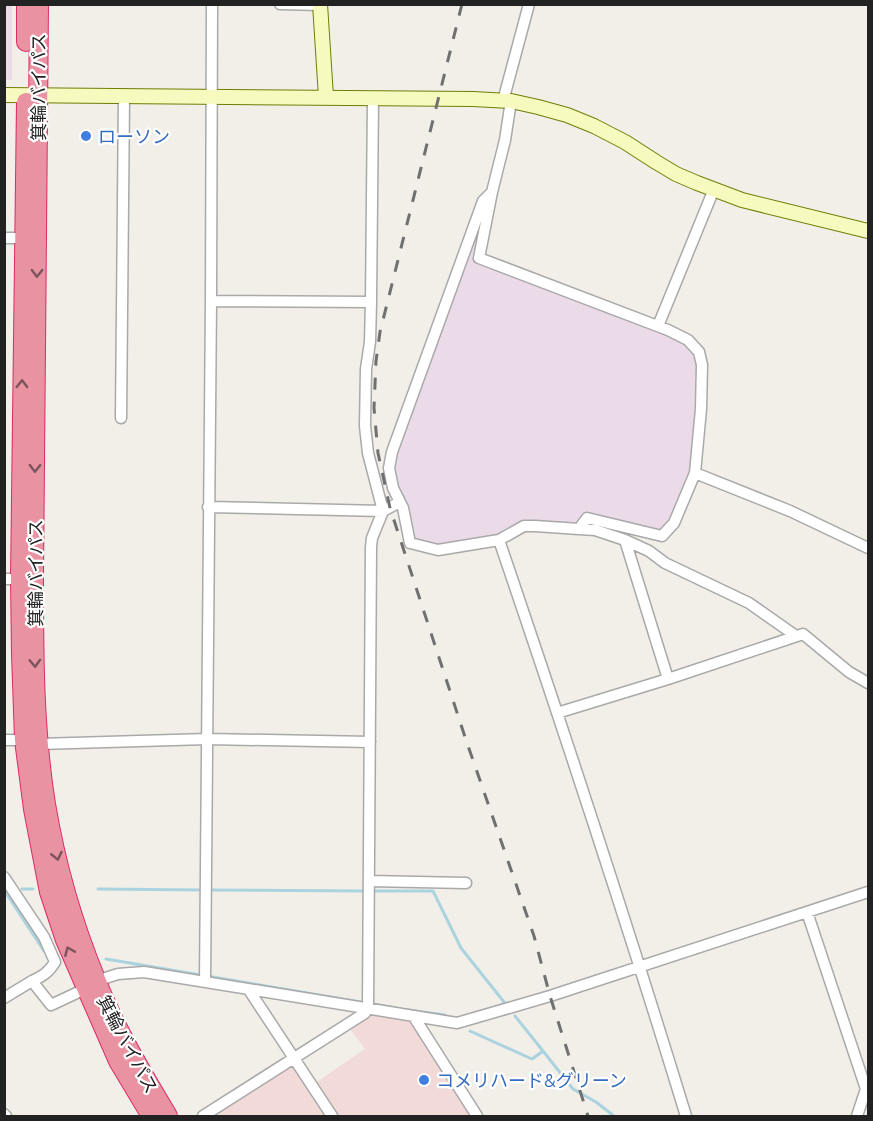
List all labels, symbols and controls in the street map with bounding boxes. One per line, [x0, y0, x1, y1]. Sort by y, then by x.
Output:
street label: 箕輪バイパス [28, 33, 48, 141]
place label: ローソン [98, 126, 170, 146]
marker: ローソン [79, 129, 93, 143]
one-way arrow [31, 268, 43, 277]
one-way arrow [16, 380, 28, 389]
one-way arrow [29, 463, 41, 472]
street label: 箕輪バイパス [25, 519, 45, 627]
one-way arrow [28, 658, 41, 667]
one-way arrow [49, 851, 62, 861]
one-way arrow [65, 947, 77, 958]
street label: 箕輪バイパス [94, 992, 162, 1096]
place label: コメリハード&グリーン [436, 1070, 627, 1090]
marker: コメリハード&グリーン [417, 1073, 431, 1087]

